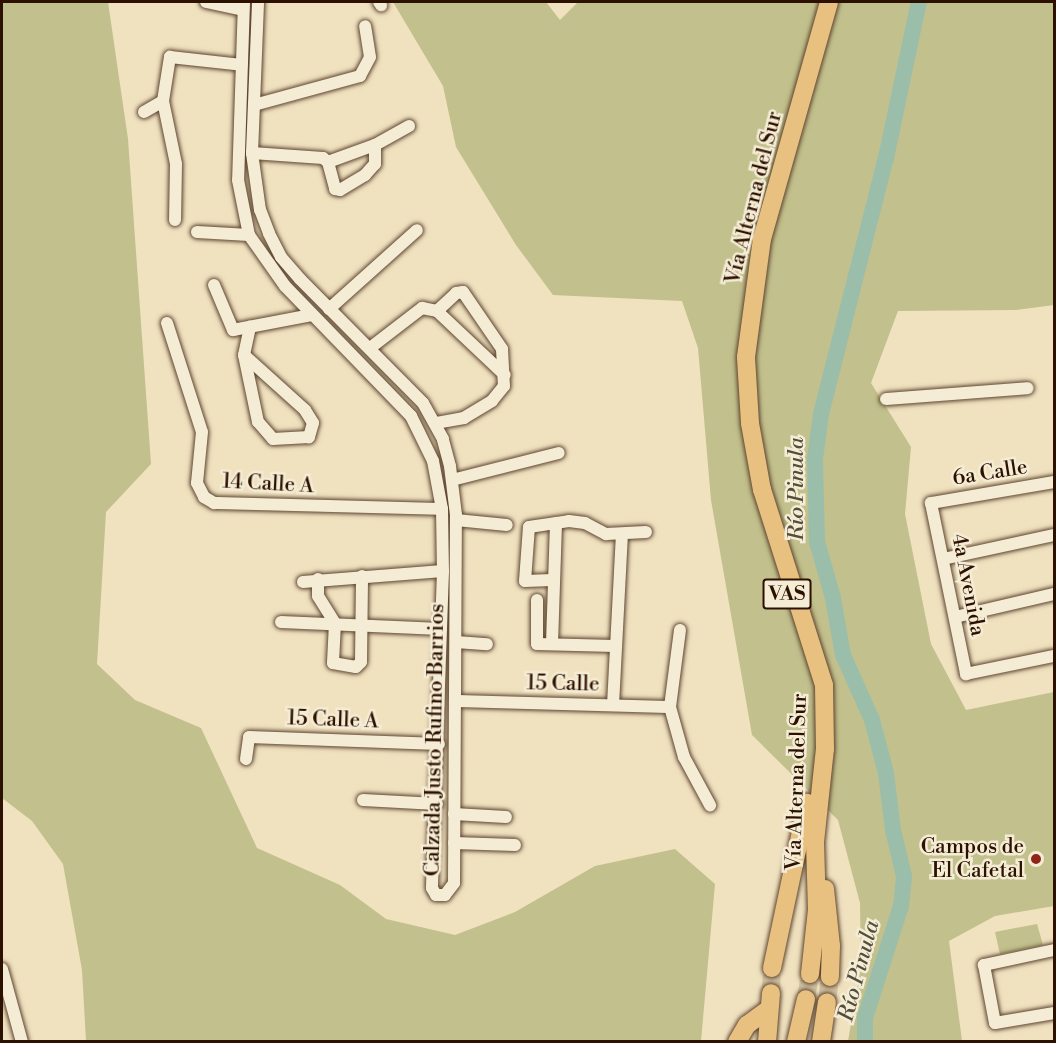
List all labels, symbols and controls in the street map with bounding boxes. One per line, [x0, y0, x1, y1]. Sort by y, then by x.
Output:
street label: Vía Alterna del Sur [720, 109, 788, 287]
water label: Río Pinula [784, 437, 810, 541]
street label: 6a Calle [951, 455, 1029, 491]
street label: 14 Calle A [221, 469, 315, 499]
street label: 4a Avenida [946, 532, 990, 638]
road number: VAS [762, 577, 812, 611]
street label: Calzada Justo Rufino Barrios [420, 603, 450, 877]
street label: 15 Calle [526, 671, 600, 697]
street label: Vía Alterna del Sur [781, 693, 813, 871]
street label: 15 Calle A [287, 706, 379, 734]
place label: Campos de El Cafetal [921, 834, 1024, 884]
marker: Campos de El Cafetal [1029, 852, 1043, 866]
water label: Río Pinula [833, 918, 885, 1024]

